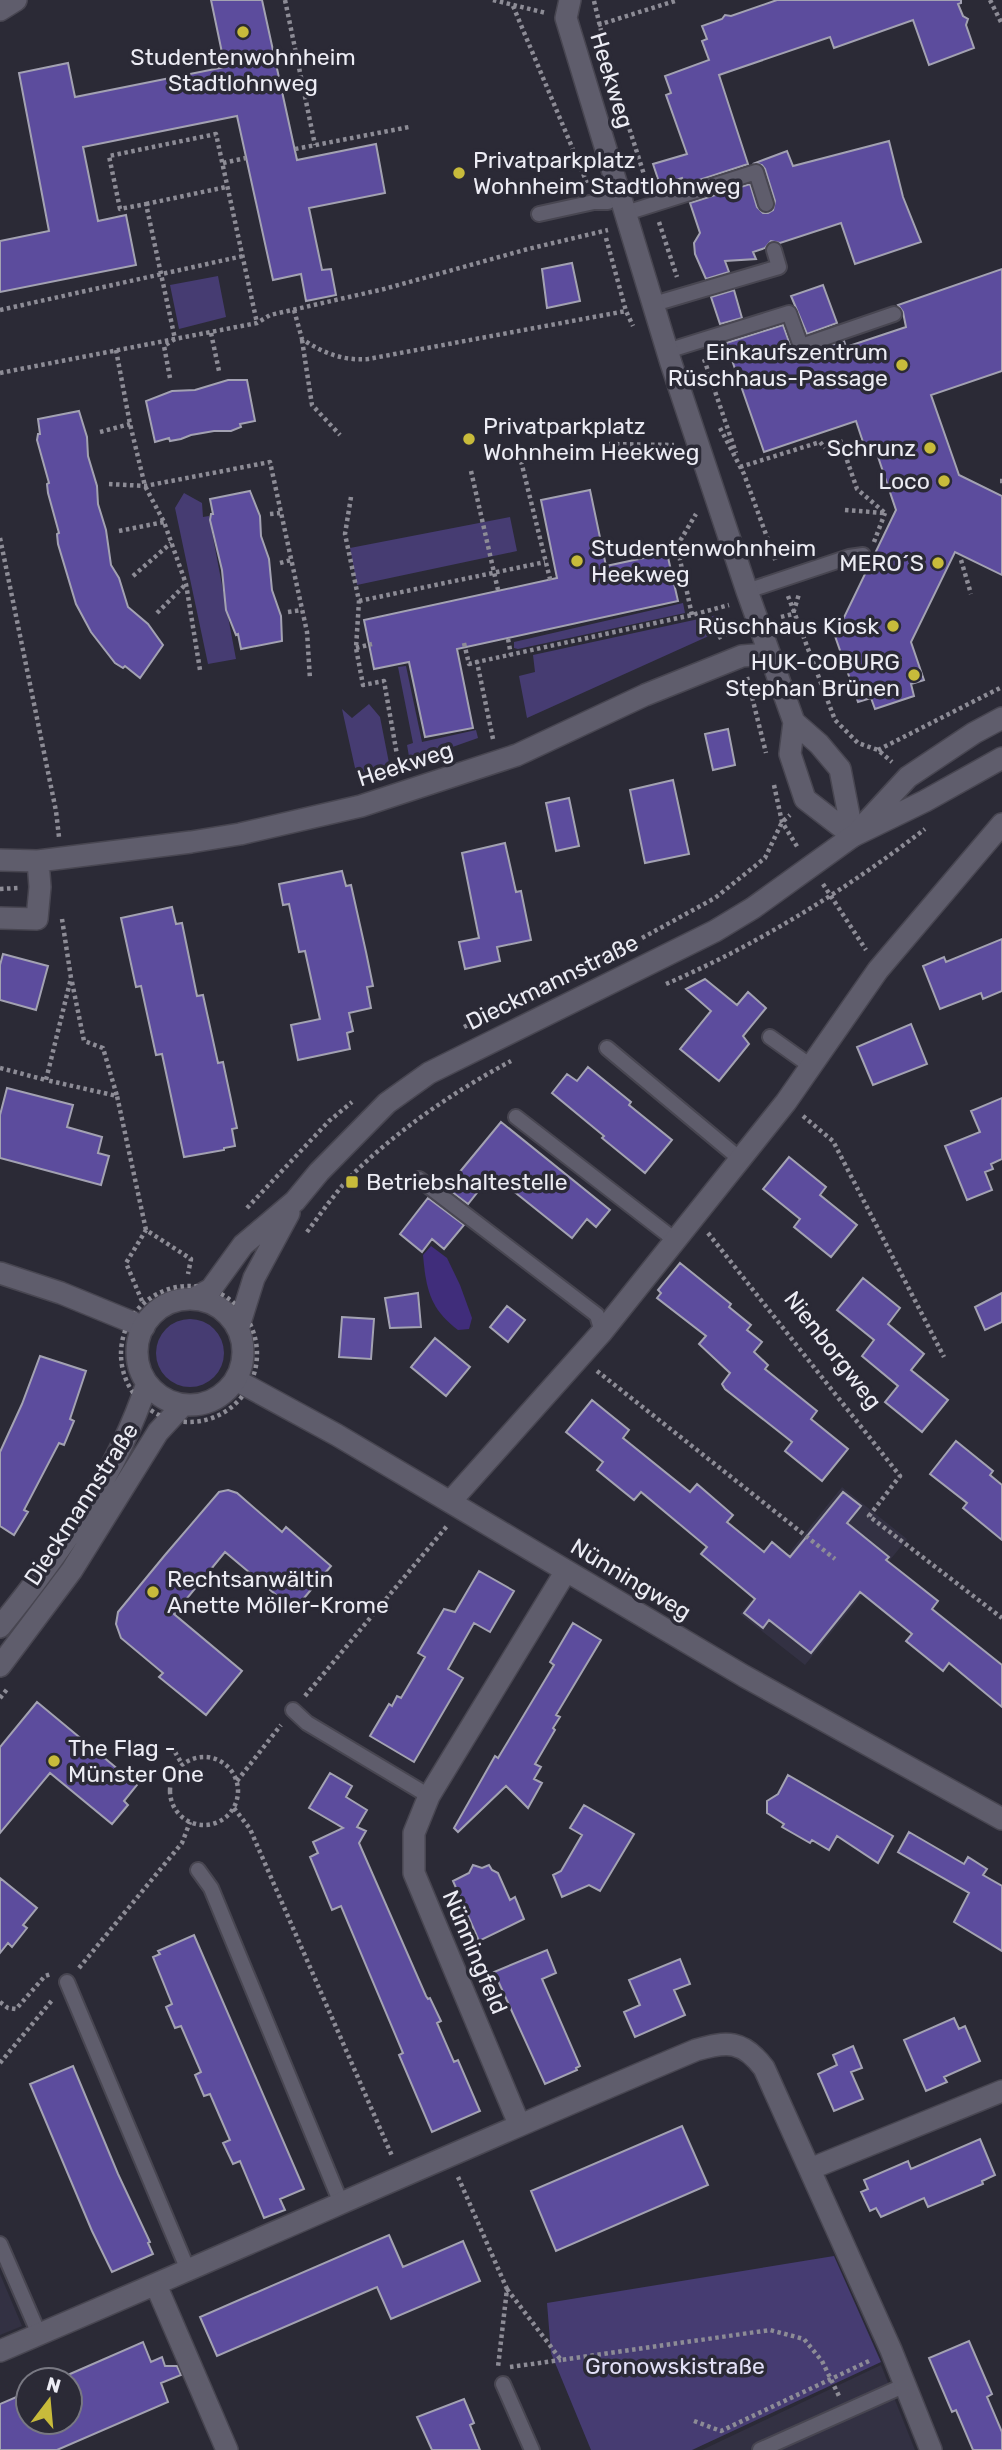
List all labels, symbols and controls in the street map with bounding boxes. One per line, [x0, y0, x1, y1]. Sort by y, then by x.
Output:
marker: Studentenwohnheim Stadtlohnweg [235, 24, 251, 40]
street label: Heekweg [584, 29, 640, 131]
place label: Studentenwohnheim Stadtlohnweg [130, 43, 356, 97]
place label: Privatparkplatz Wohnheim Stadtlohnweg [473, 146, 741, 200]
marker: Privatparkplatz Wohnheim Stadtlohnweg [451, 165, 467, 181]
place label: Einkaufszentrum Rüschhaus-Passage [668, 338, 888, 392]
marker: Einkaufszentrum Rüschhaus-Passage [894, 357, 910, 373]
place label: Privatparkplatz Wohnheim Heekweg [483, 412, 699, 466]
marker: Privatparkplatz Wohnheim Heekweg [461, 431, 477, 447]
place label: Schrunz [827, 434, 916, 462]
marker: Schrunz [922, 440, 938, 456]
place label: Loco [878, 467, 930, 495]
marker: Loco [936, 473, 952, 489]
place label: Studentenwohnheim Heekweg [591, 534, 816, 588]
place label: MERO´S [839, 549, 924, 577]
marker: Studentenwohnheim Heekweg [569, 553, 585, 569]
marker: MERO´S [930, 555, 946, 571]
place label: Rüschhaus Kiosk [698, 612, 879, 640]
marker: Rüschhaus Kiosk [885, 618, 901, 634]
place label: HUK-COBURG Stephan Brünen [725, 648, 900, 702]
marker: HUK-COBURG Stephan Brünen [906, 667, 922, 683]
street label: Heekweg [354, 735, 456, 793]
street label: Dieckmannstraße [461, 928, 643, 1036]
place label: Betriebshaltestelle [366, 1168, 568, 1196]
marker: Betriebshaltestelle [344, 1174, 360, 1190]
street label: Nienborgweg [778, 1285, 888, 1415]
street label: Dieckmannstraße [18, 1417, 144, 1591]
street label: Nünningweg [566, 1532, 696, 1626]
place label: Rechtsanwältin Anette Möller-Krome [167, 1565, 389, 1619]
marker: Rechtsanwältin Anette Möller-Krome [145, 1584, 161, 1600]
place label: The Flag - Münster One [68, 1734, 204, 1788]
marker: The Flag - Münster One [46, 1753, 62, 1769]
street label: Nünningfeld [436, 1886, 514, 2018]
park label: Gronowskistraße [585, 2352, 765, 2380]
north arrow [14, 2366, 84, 2436]
text: N [44, 2372, 63, 2398]

